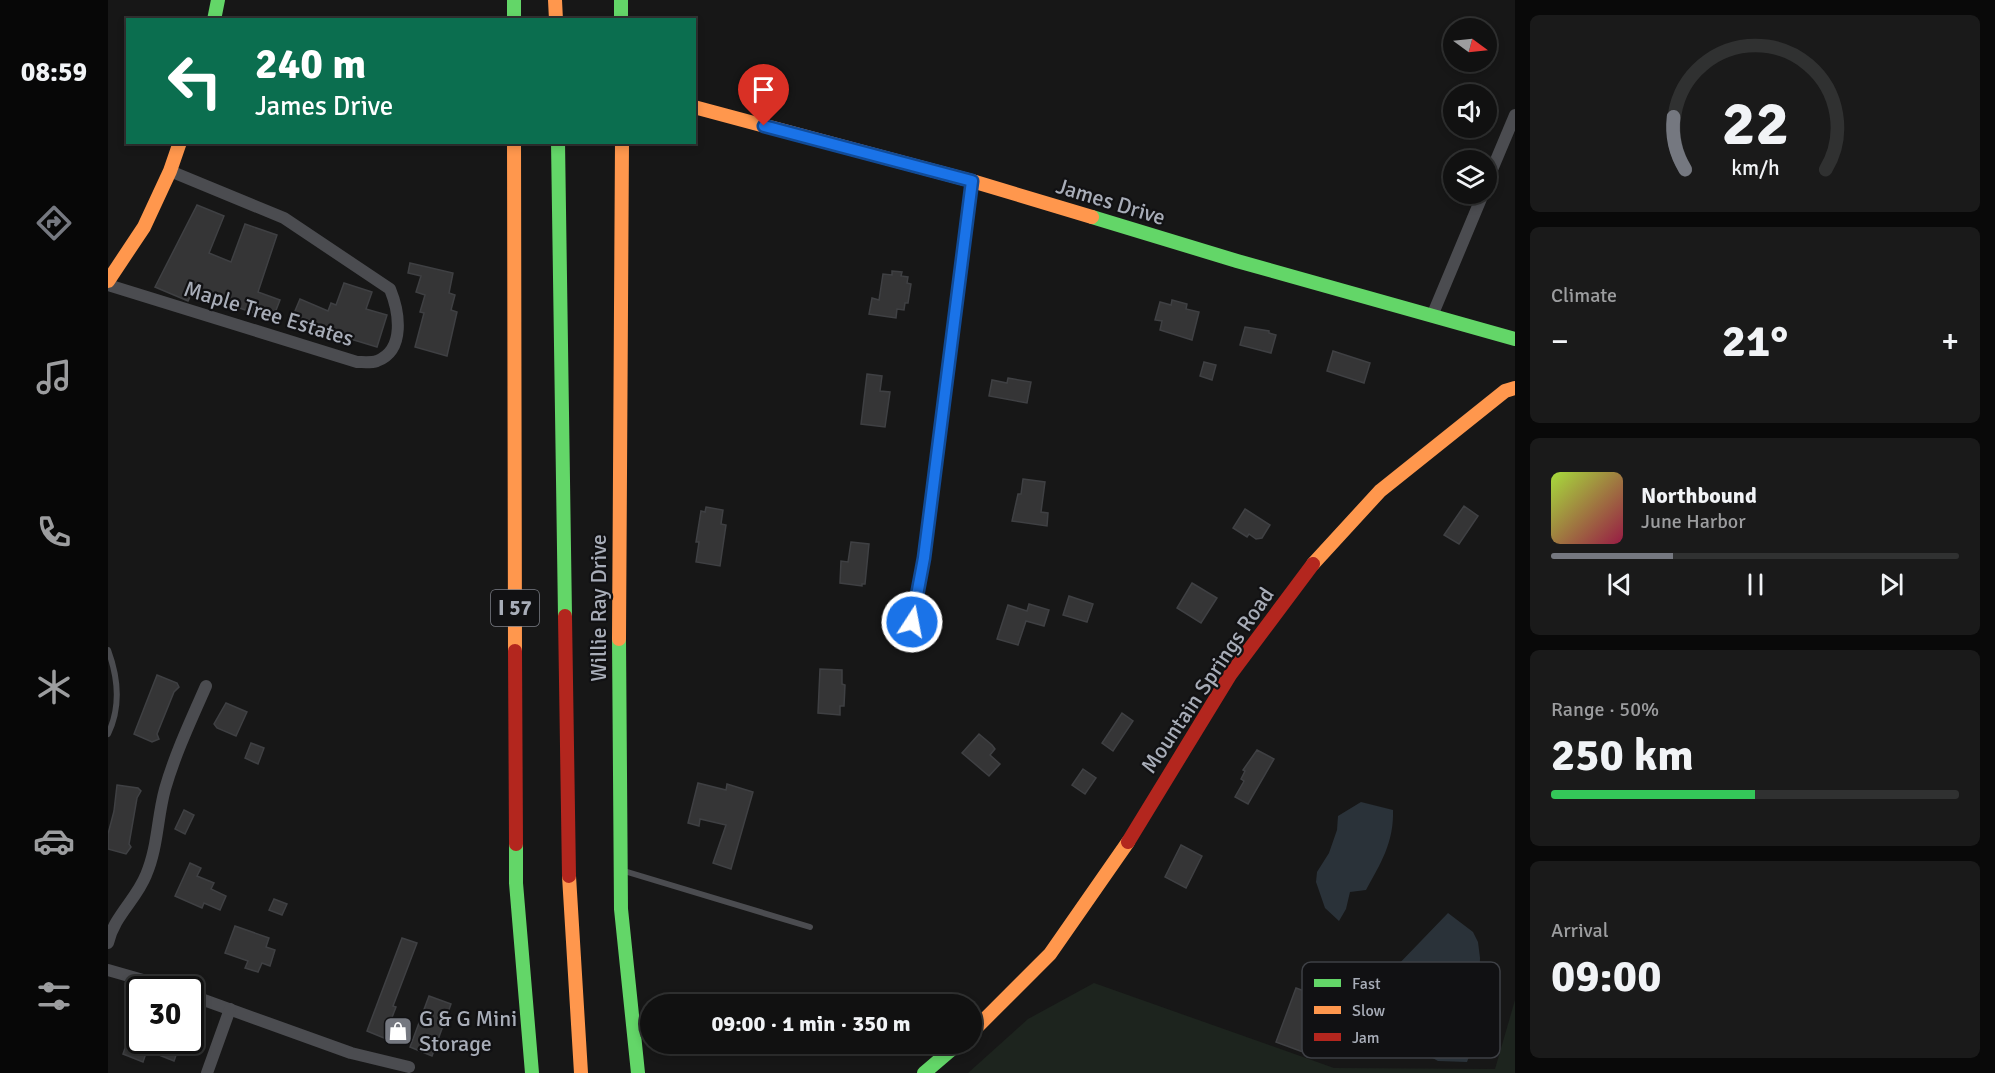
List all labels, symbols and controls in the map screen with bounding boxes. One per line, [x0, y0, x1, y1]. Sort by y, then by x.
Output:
north arrow [1443, 18, 1497, 72]
map controls [1443, 18, 1497, 204]
text: 240 m [255, 39, 366, 90]
icon: left [156, 42, 234, 120]
text: 08:59 [21, 56, 87, 89]
pin [738, 64, 789, 126]
icon: arrive [747, 73, 780, 106]
button: sound [1443, 84, 1497, 138]
text: 22 [1721, 85, 1789, 162]
text: James Drive [255, 90, 393, 123]
button: layers [1443, 150, 1497, 204]
text: km/h [1731, 156, 1779, 182]
street label: James Drive [1053, 172, 1169, 231]
icon: directions [33, 202, 75, 244]
street label: Maple Tree Estates [181, 275, 357, 352]
text: Climate [1551, 283, 1617, 308]
text: 21° [1722, 314, 1788, 369]
text: − [1551, 321, 1569, 362]
text: + [1941, 321, 1959, 362]
icon: music [33, 356, 75, 398]
text: Northbound [1641, 482, 1757, 509]
text: June Harbor [1641, 509, 1746, 534]
icon: phone [33, 511, 75, 553]
street label: Willie Ray Drive [585, 534, 612, 682]
icon: previous [1603, 568, 1636, 601]
icon: pause [1739, 568, 1772, 601]
icon: next [1875, 568, 1908, 601]
street label: Mountain Springs Road [1135, 582, 1280, 778]
road number: I 57 [491, 590, 539, 626]
position arrow [880, 590, 944, 654]
icon: climate [33, 666, 75, 708]
text: Range · 50% [1551, 697, 1659, 722]
text: 250 km [1551, 728, 1694, 783]
icon: car [33, 820, 75, 862]
text: Arrival [1551, 918, 1609, 943]
text: 09:00 [1551, 949, 1661, 1004]
legend [1302, 962, 1500, 1058]
text: Fast [1352, 974, 1381, 994]
icon: filters [33, 975, 75, 1017]
speed limit sign: 30 [126, 976, 204, 1054]
text: Slow [1352, 1001, 1386, 1021]
place label: G & G Mini Storage [419, 1005, 517, 1057]
text: 09:00 · 1 min · 350 m [711, 1010, 911, 1037]
shop icon: G & G Mini Storage [382, 1015, 414, 1047]
text: Jam [1352, 1028, 1380, 1048]

